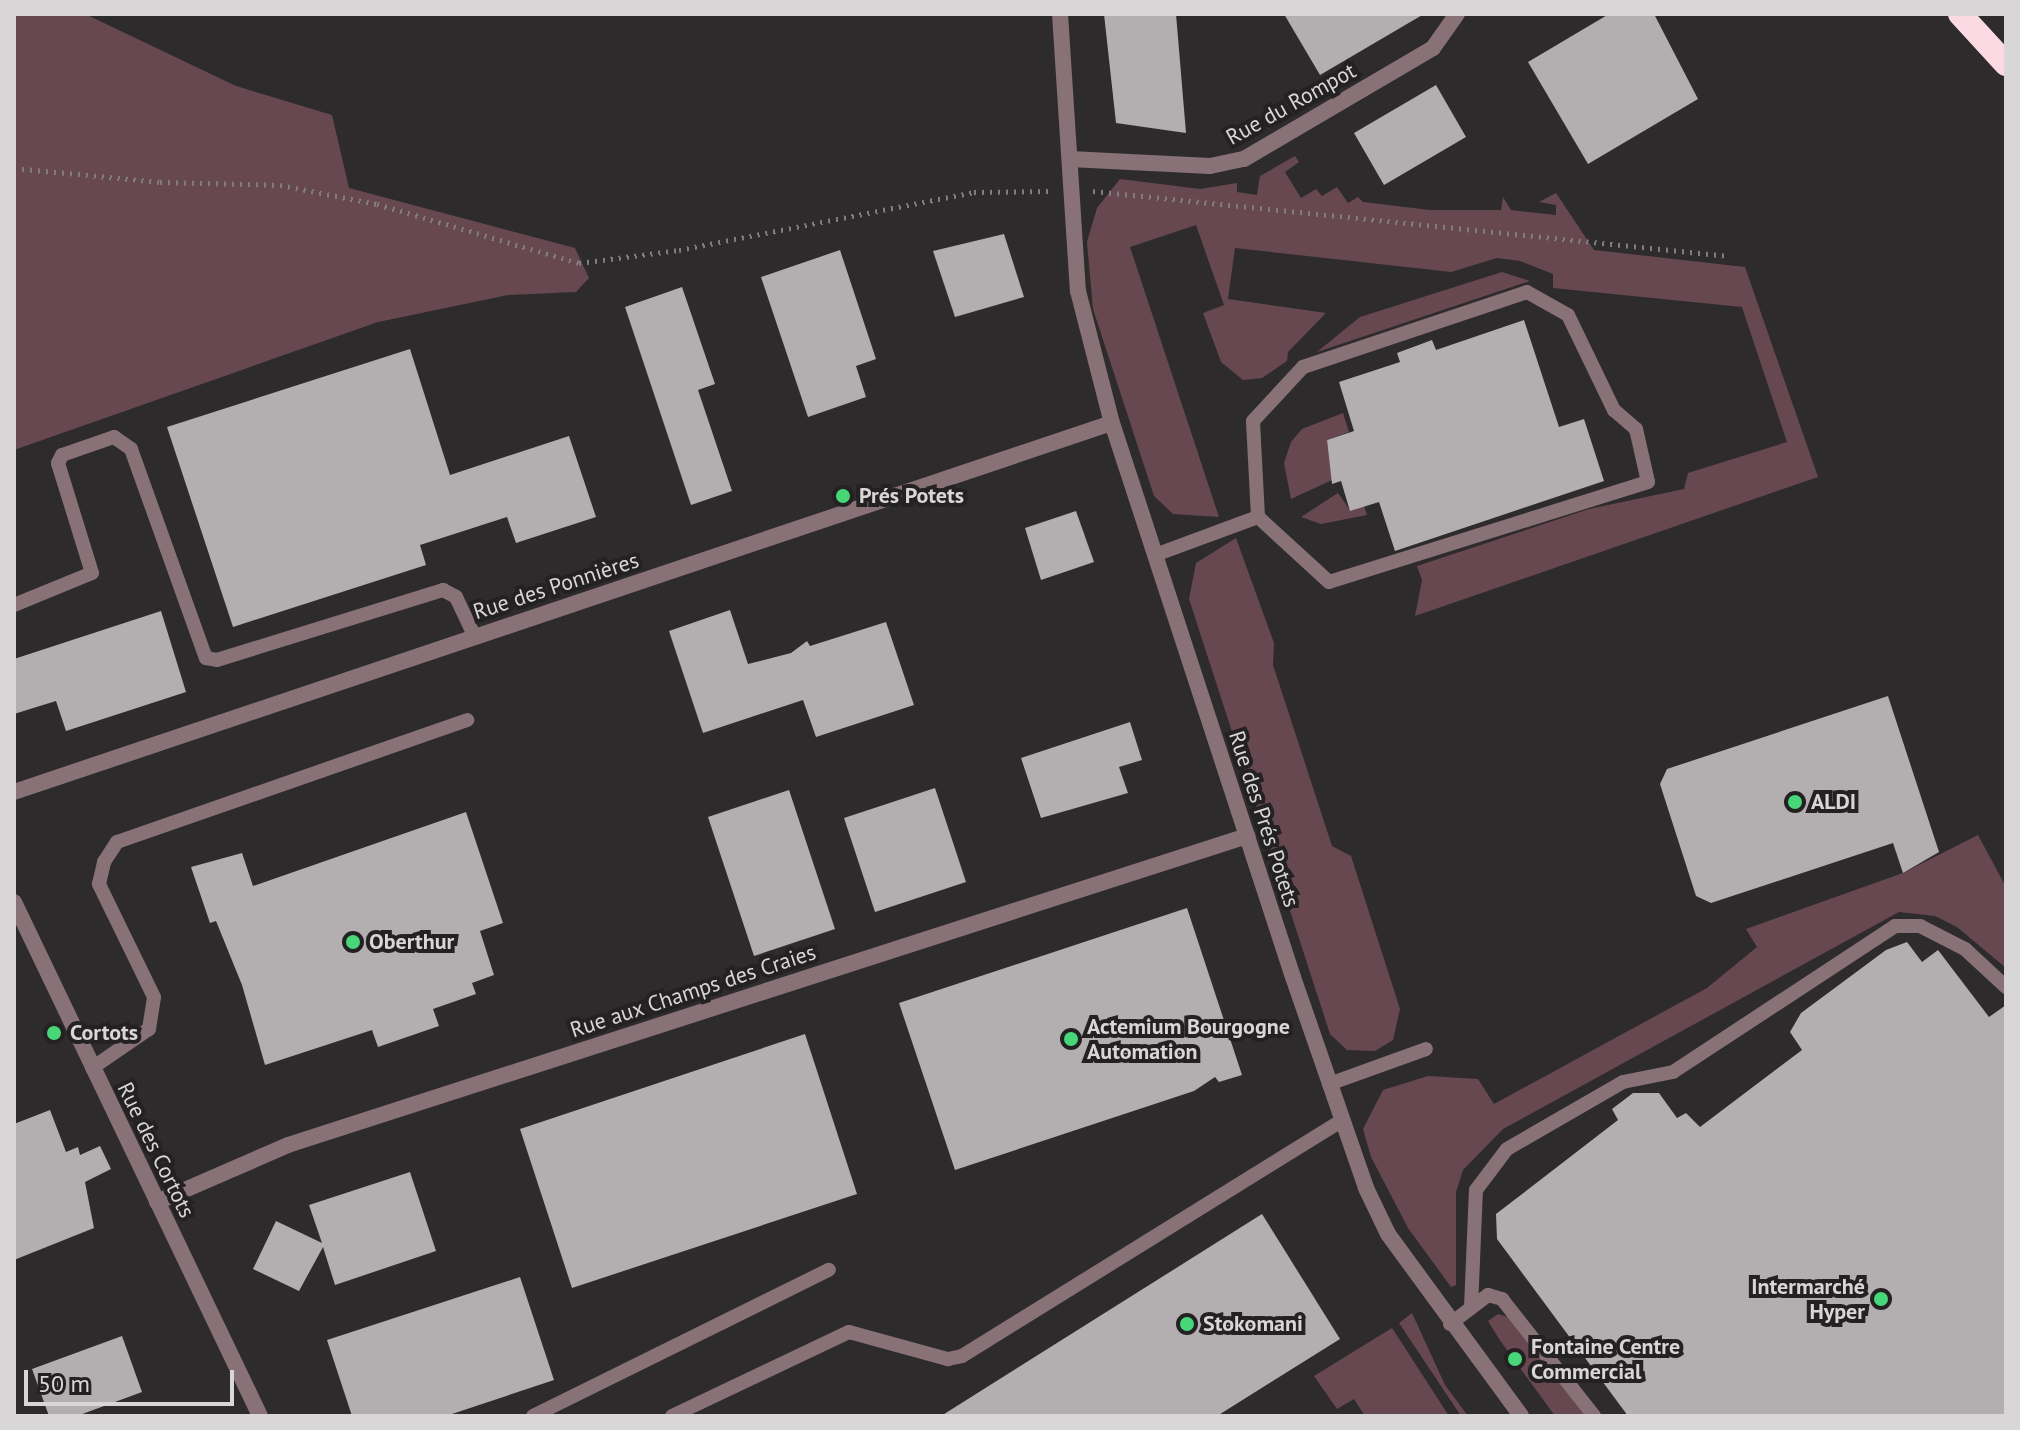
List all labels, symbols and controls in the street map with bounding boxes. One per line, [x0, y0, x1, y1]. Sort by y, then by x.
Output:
street label: Rue du Rompot [1222, 58, 1360, 150]
place label: Prés Potets [859, 483, 964, 509]
marker: Prés Potets [834, 487, 852, 505]
street label: Rue des Ponnières [470, 547, 642, 625]
street label: Rue des Prés Potets [1223, 728, 1305, 910]
place label: ALDI [1811, 789, 1856, 815]
marker: ALDI [1786, 793, 1804, 811]
place label: Oberthur [369, 929, 454, 955]
marker: Oberthur [344, 933, 362, 951]
street label: Rue aux Champs des Craies [567, 939, 819, 1043]
place label: Actemium Bourgogne Automation [1087, 1013, 1290, 1064]
place label: Cortots [70, 1020, 138, 1046]
marker: Cortots [45, 1024, 63, 1042]
marker: Actemium Bourgogne Automation [1062, 1030, 1080, 1048]
street label: Rue des Cortots [112, 1078, 200, 1222]
place label: Intermarché Hyper [1751, 1273, 1865, 1324]
marker: Intermarché Hyper [1872, 1290, 1890, 1308]
place label: Stokomani [1203, 1311, 1303, 1337]
marker: Stokomani [1178, 1315, 1196, 1333]
place label: Fontaine Centre Commercial [1531, 1333, 1680, 1384]
marker: Fontaine Centre Commercial [1506, 1350, 1524, 1368]
scale bar [28, 1354, 238, 1404]
text: 50 m [38, 1368, 90, 1399]

